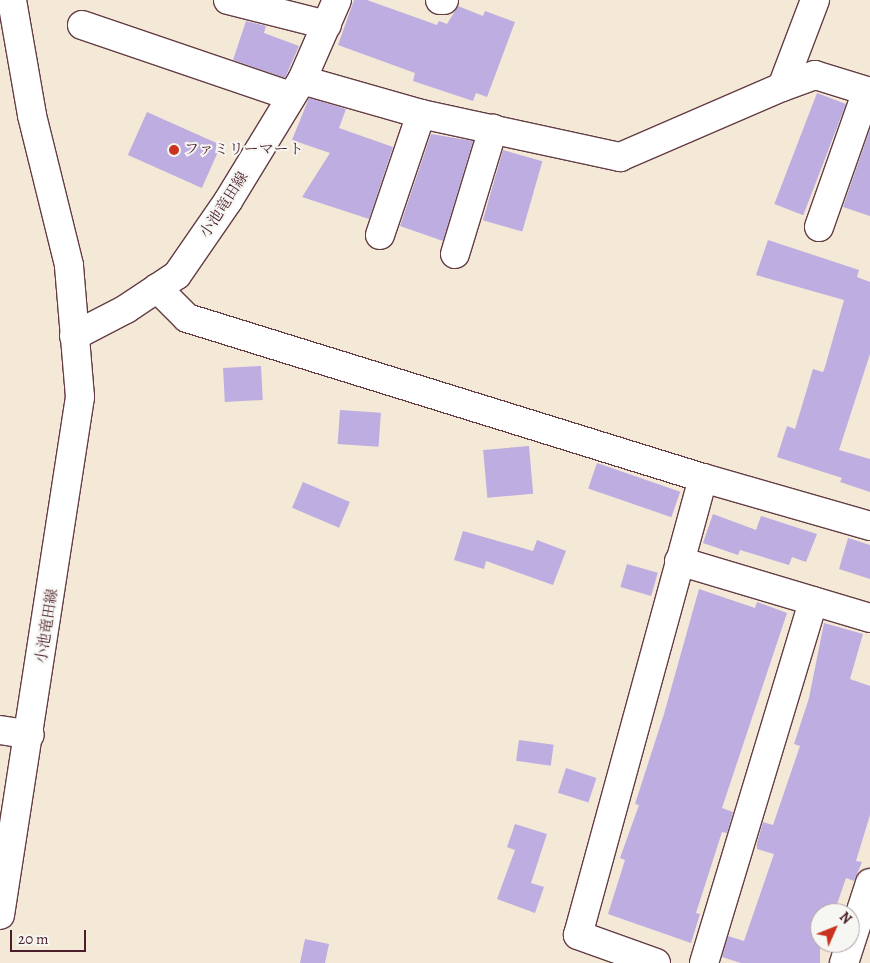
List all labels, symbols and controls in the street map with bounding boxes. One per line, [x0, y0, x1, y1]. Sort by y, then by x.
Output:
place label: ファミリーマート [184, 141, 304, 159]
marker: ファミリーマート [168, 144, 180, 156]
street label: 小池竜田線 [196, 169, 252, 241]
street label: 小池竜田線 [32, 588, 62, 664]
north arrow [810, 903, 860, 953]
text: N [835, 908, 856, 928]
scale bar [12, 920, 89, 952]
text: 20 m [18, 929, 49, 949]

